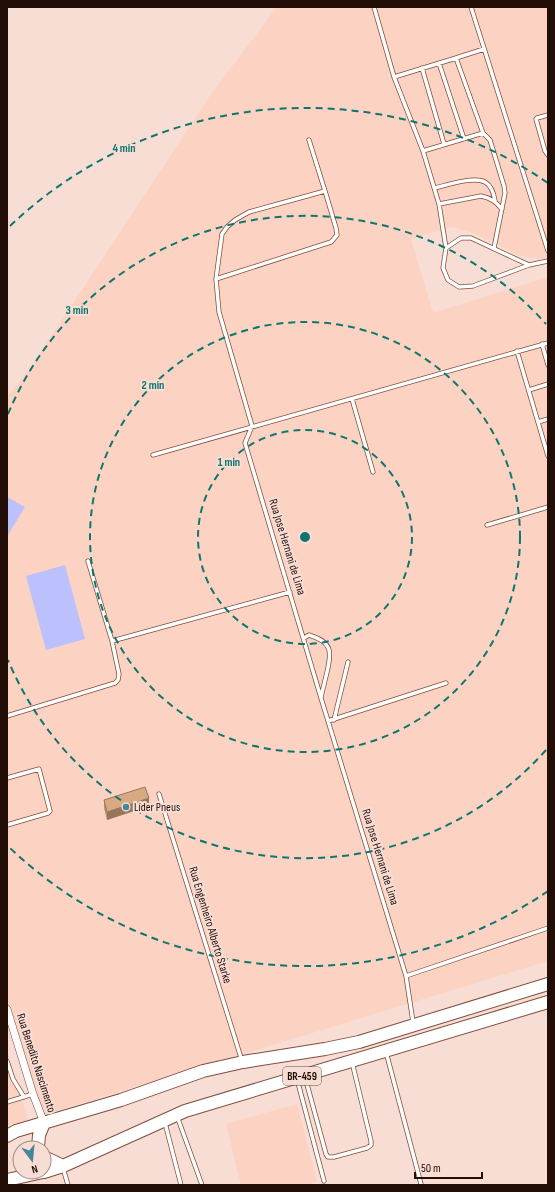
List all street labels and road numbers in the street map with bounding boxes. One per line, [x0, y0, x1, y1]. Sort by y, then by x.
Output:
street label: Rua Jose Hernani de Lima [265, 497, 309, 597]
street label: Rua Jose Hernani de Lima [358, 807, 402, 907]
street label: Rua Engenheiro Alberto Starke [185, 865, 235, 985]
street label: Rua Benedito Nascimento [13, 1012, 59, 1114]
road number: BR-459 [283, 1067, 321, 1085]

